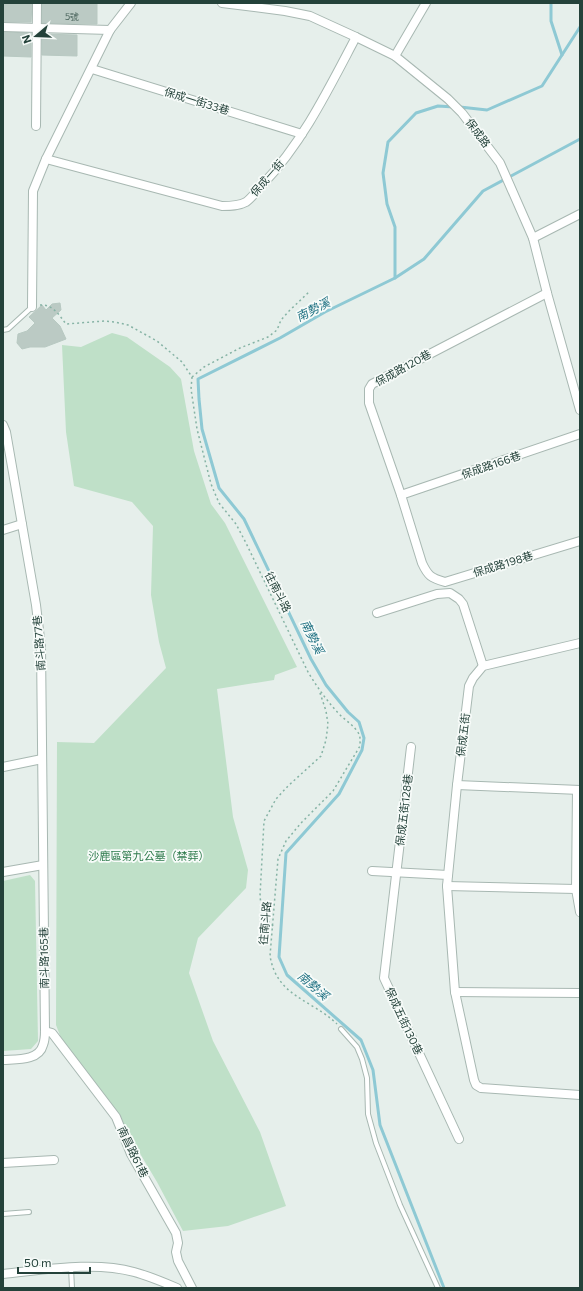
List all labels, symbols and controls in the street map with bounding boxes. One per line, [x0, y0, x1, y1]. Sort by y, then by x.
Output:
house number: 5號 [65, 11, 79, 22]
north arrow [16, 16, 56, 56]
text: N [19, 33, 34, 45]
street label: 保成一街33巷 [163, 84, 231, 117]
street label: 保成路 [463, 116, 494, 150]
street label: 保成一街 [247, 157, 286, 199]
water label: 南勢溪 [293, 294, 334, 324]
street label: 保成路120巷 [373, 347, 433, 388]
street label: 保成路166巷 [459, 448, 522, 481]
street label: 保成路198巷 [471, 548, 534, 579]
street label: 往南斗路 [263, 569, 294, 614]
street label: 南斗路77巷 [30, 615, 47, 671]
water label: 南勢溪 [299, 617, 328, 658]
street label: 保成五街 [453, 712, 472, 758]
street label: 保成五街128巷 [393, 773, 414, 847]
park label: 沙鹿區第九公墓（禁葬） [89, 849, 210, 862]
street label: 往南斗路 [256, 900, 273, 945]
street label: 南斗路165巷 [36, 927, 51, 989]
water label: 南勢溪 [295, 968, 333, 1004]
street label: 保成五街130巷 [383, 985, 426, 1057]
street label: 南昌路61巷 [115, 1124, 151, 1180]
scale bar [18, 1249, 90, 1275]
text: 50 m [24, 1255, 52, 1269]

